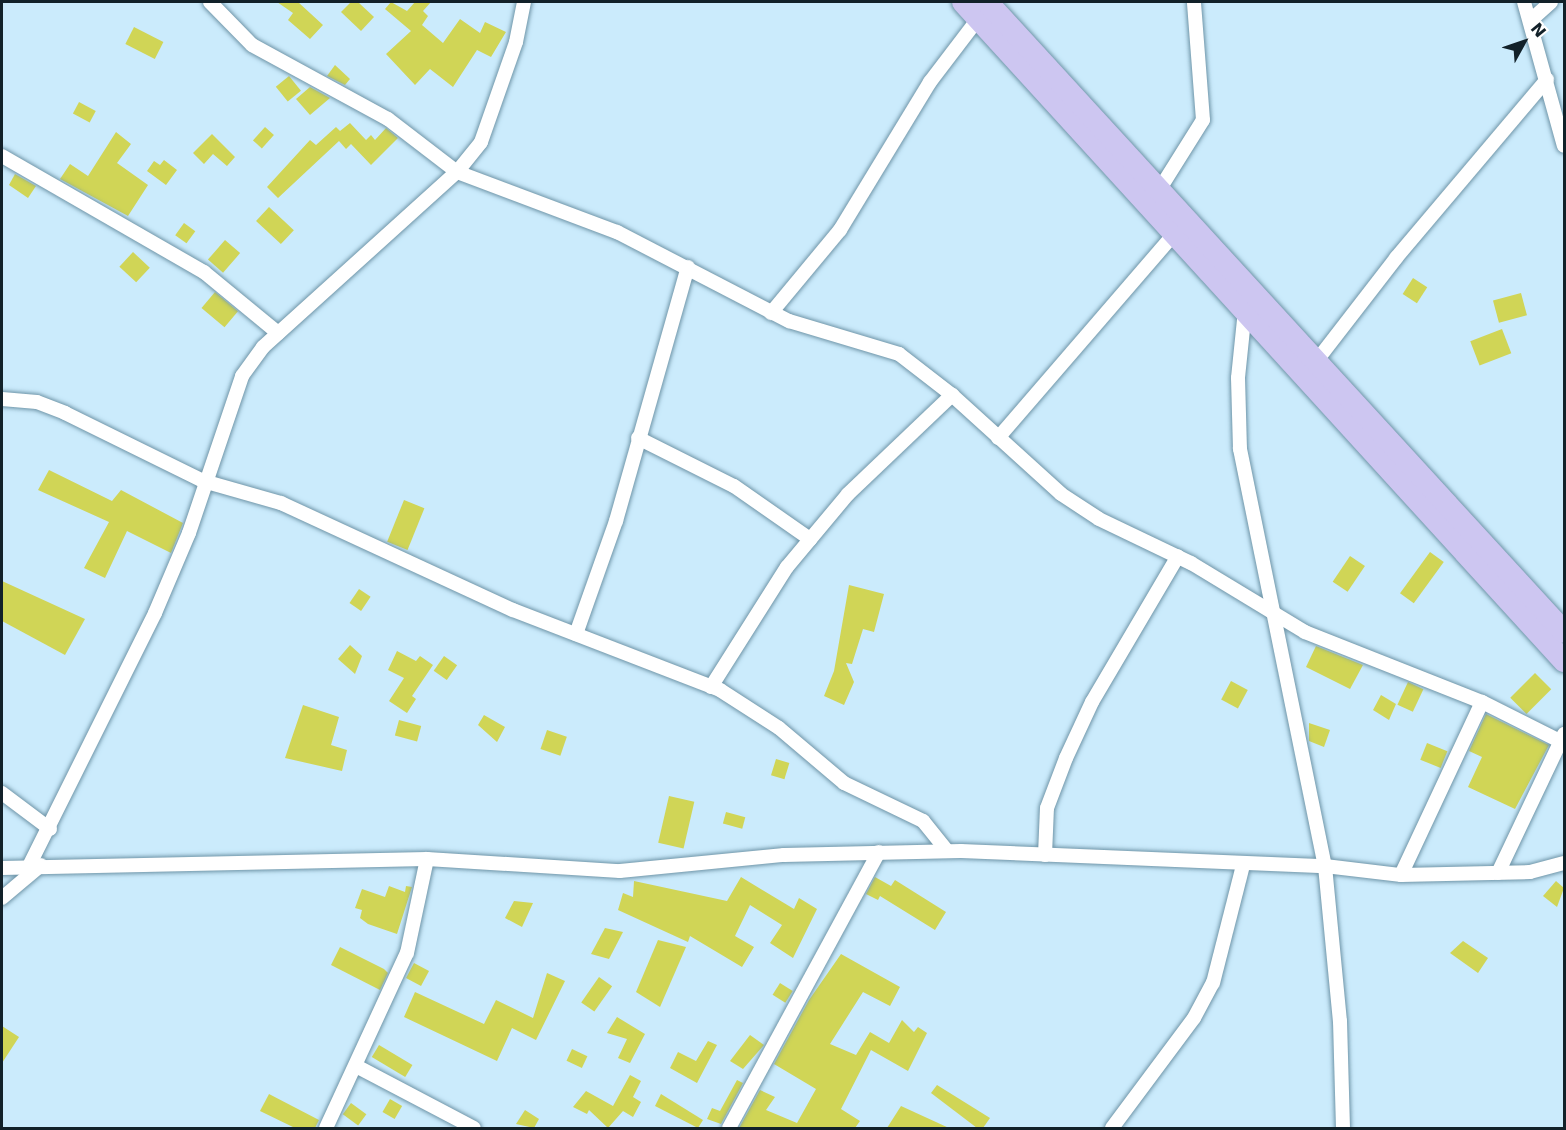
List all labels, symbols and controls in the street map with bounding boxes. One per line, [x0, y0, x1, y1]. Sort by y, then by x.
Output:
north arrow [1494, 12, 1554, 72]
text: N [1527, 19, 1550, 41]

